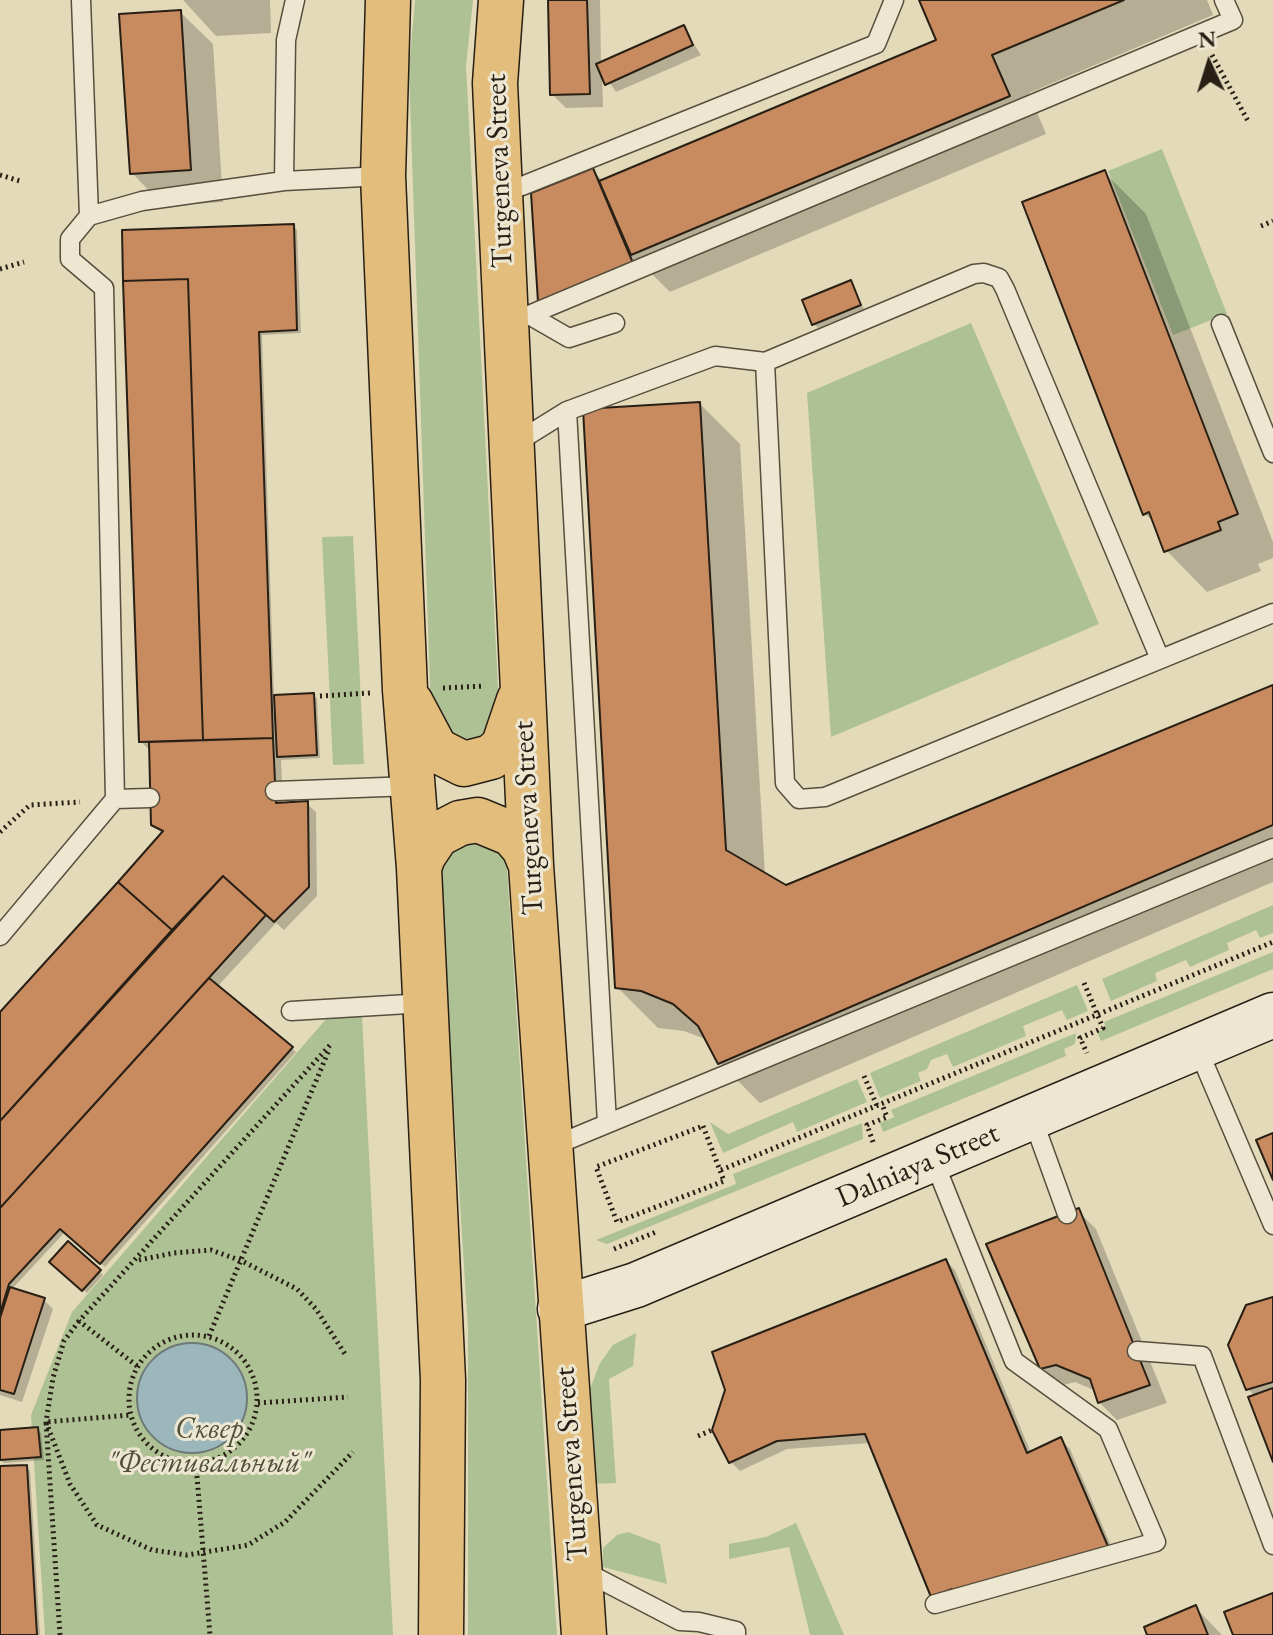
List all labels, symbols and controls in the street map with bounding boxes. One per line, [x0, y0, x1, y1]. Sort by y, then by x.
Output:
north arrow [1169, 24, 1249, 104]
text: N [1197, 24, 1217, 55]
street label: Turgeneva Street [479, 73, 521, 269]
street label: Turgeneva Street [506, 720, 552, 916]
street label: Dalniaya Street [831, 1116, 1005, 1216]
street label: Turgeneva Street [547, 1366, 597, 1562]
park label: Сквер "Фестивальный" [108, 1412, 310, 1482]

